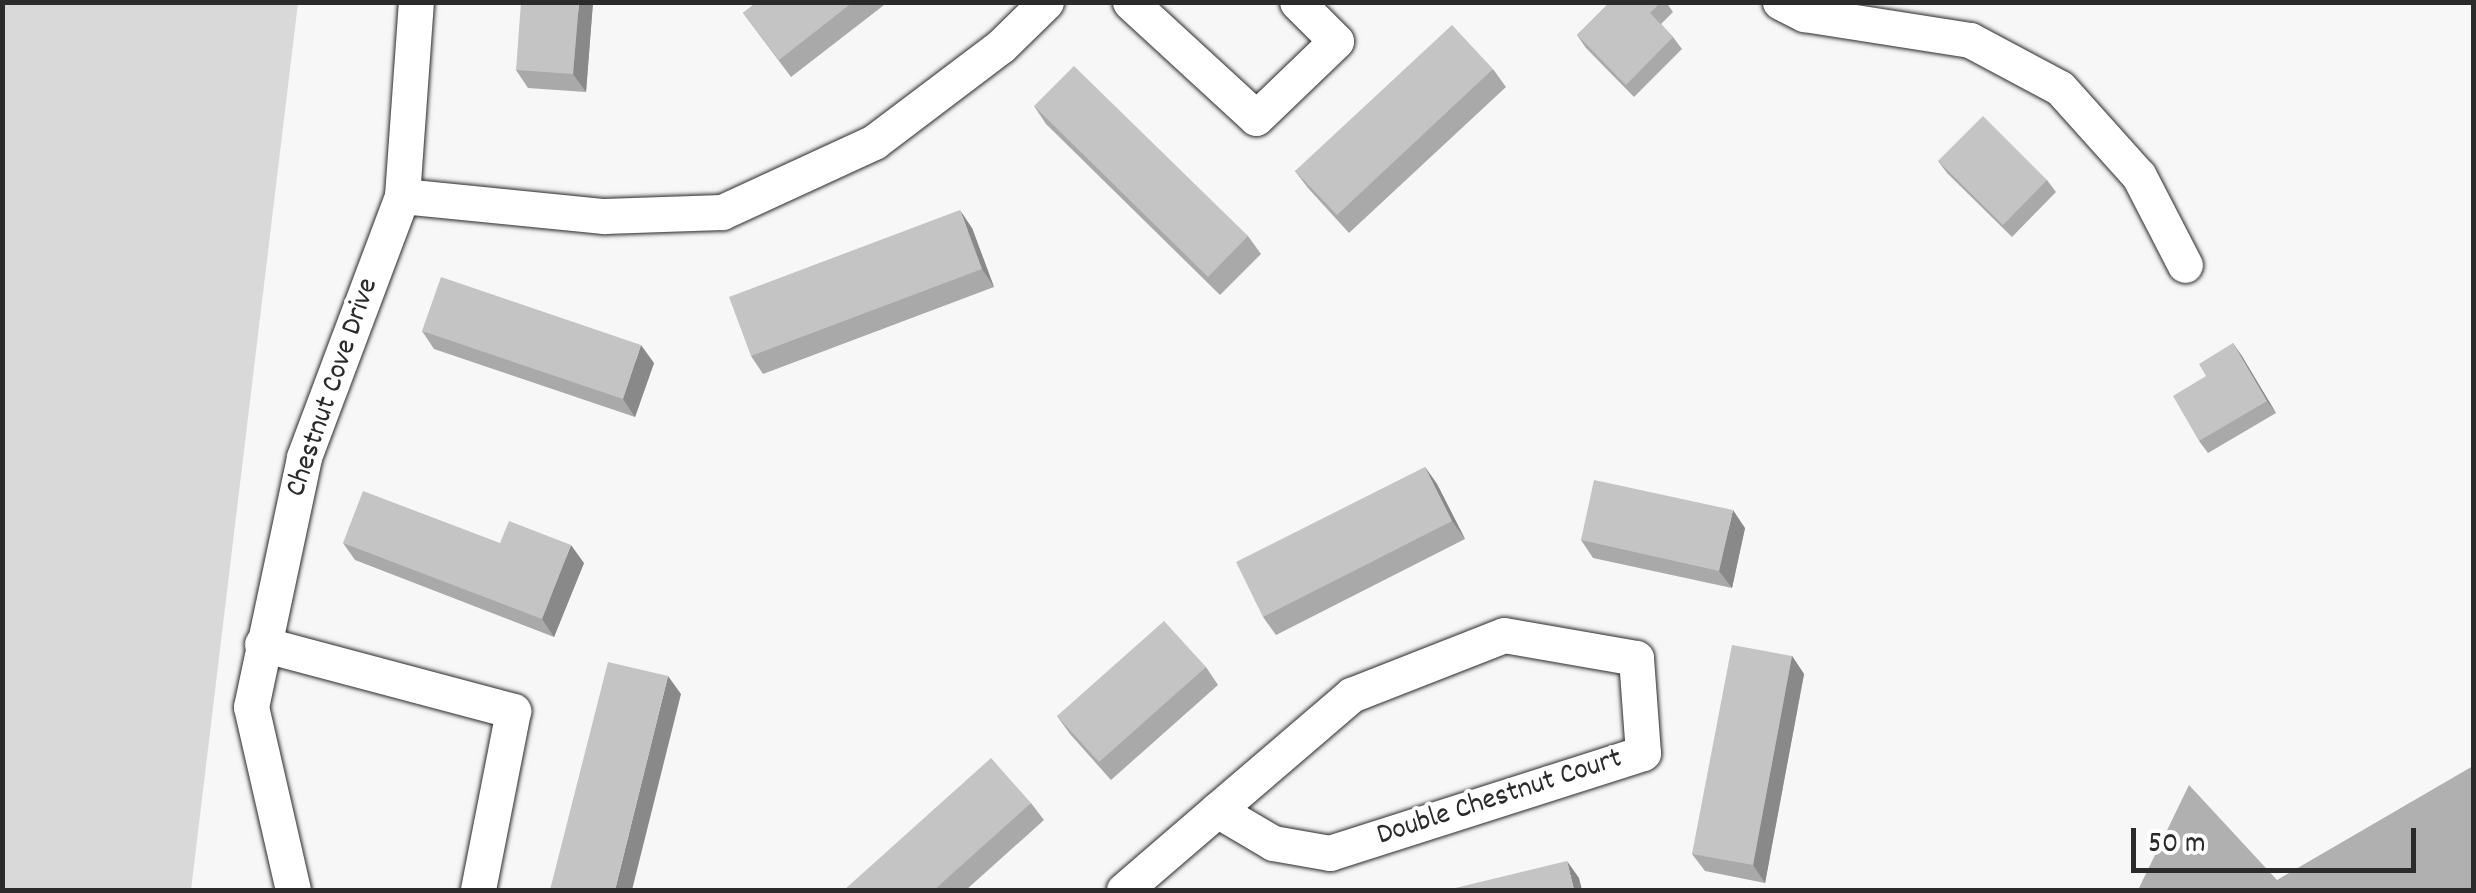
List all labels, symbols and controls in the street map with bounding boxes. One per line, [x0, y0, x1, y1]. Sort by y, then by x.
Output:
street label: Chestnut Cove Drive [280, 274, 388, 502]
street label: Double Chestnut Court [1373, 742, 1627, 856]
scale bar [2136, 808, 2421, 870]
text: 50 m [2148, 824, 2206, 867]

